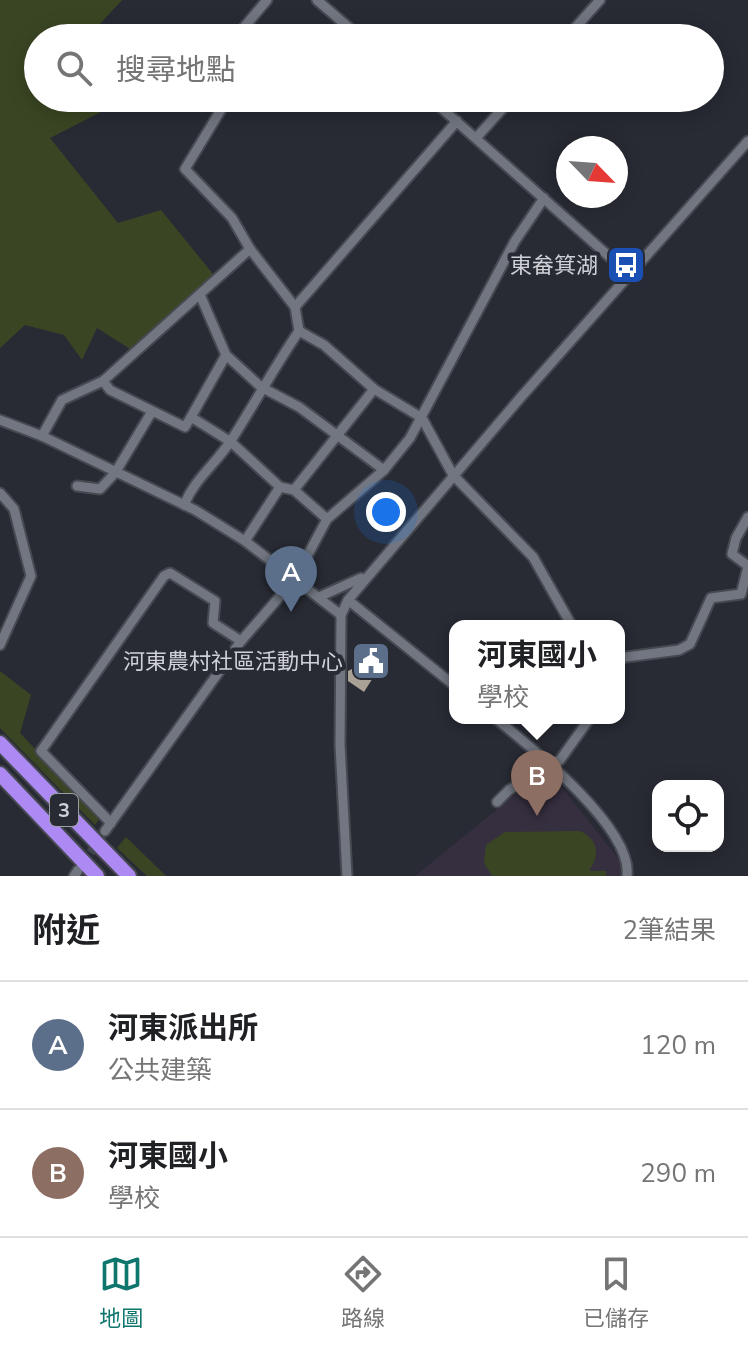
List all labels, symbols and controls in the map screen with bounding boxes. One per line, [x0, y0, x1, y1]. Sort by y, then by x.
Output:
search box [24, 24, 724, 112]
icon: search [52, 46, 96, 90]
text: 搜尋地點 [116, 50, 236, 91]
north arrow [556, 136, 628, 208]
bus stop icon: 東畚箕湖 [605, 244, 647, 286]
place label: 東畚箕湖 [510, 251, 598, 281]
your location [366, 492, 406, 532]
pin: A [265, 546, 317, 612]
popup [449, 620, 625, 724]
text: 河東國小 [477, 635, 597, 676]
public building icon: 河東農村社區活動中心 [350, 640, 392, 682]
place label: 河東農村社區活動中心 [123, 647, 343, 677]
text: 學校 [477, 680, 529, 715]
pin: B [511, 750, 563, 816]
map controls [652, 780, 724, 852]
button: locate [652, 780, 724, 852]
road number: 3 [50, 794, 78, 826]
text: 附近 [32, 908, 100, 954]
text: 2筆結果 [622, 913, 716, 948]
text: 河東派出所 [108, 1008, 258, 1049]
text: A [48, 1028, 68, 1063]
text: 120 m [640, 1028, 716, 1063]
text: 公共建築 [108, 1053, 212, 1088]
text: 河東國小 [108, 1136, 228, 1177]
text: B [49, 1156, 67, 1191]
text: 290 m [640, 1156, 716, 1191]
text: 學校 [108, 1181, 160, 1216]
tab: 地圖 [99, 1252, 143, 1334]
tab: 路線 [341, 1252, 385, 1334]
tab: 已儲存 [583, 1252, 649, 1334]

